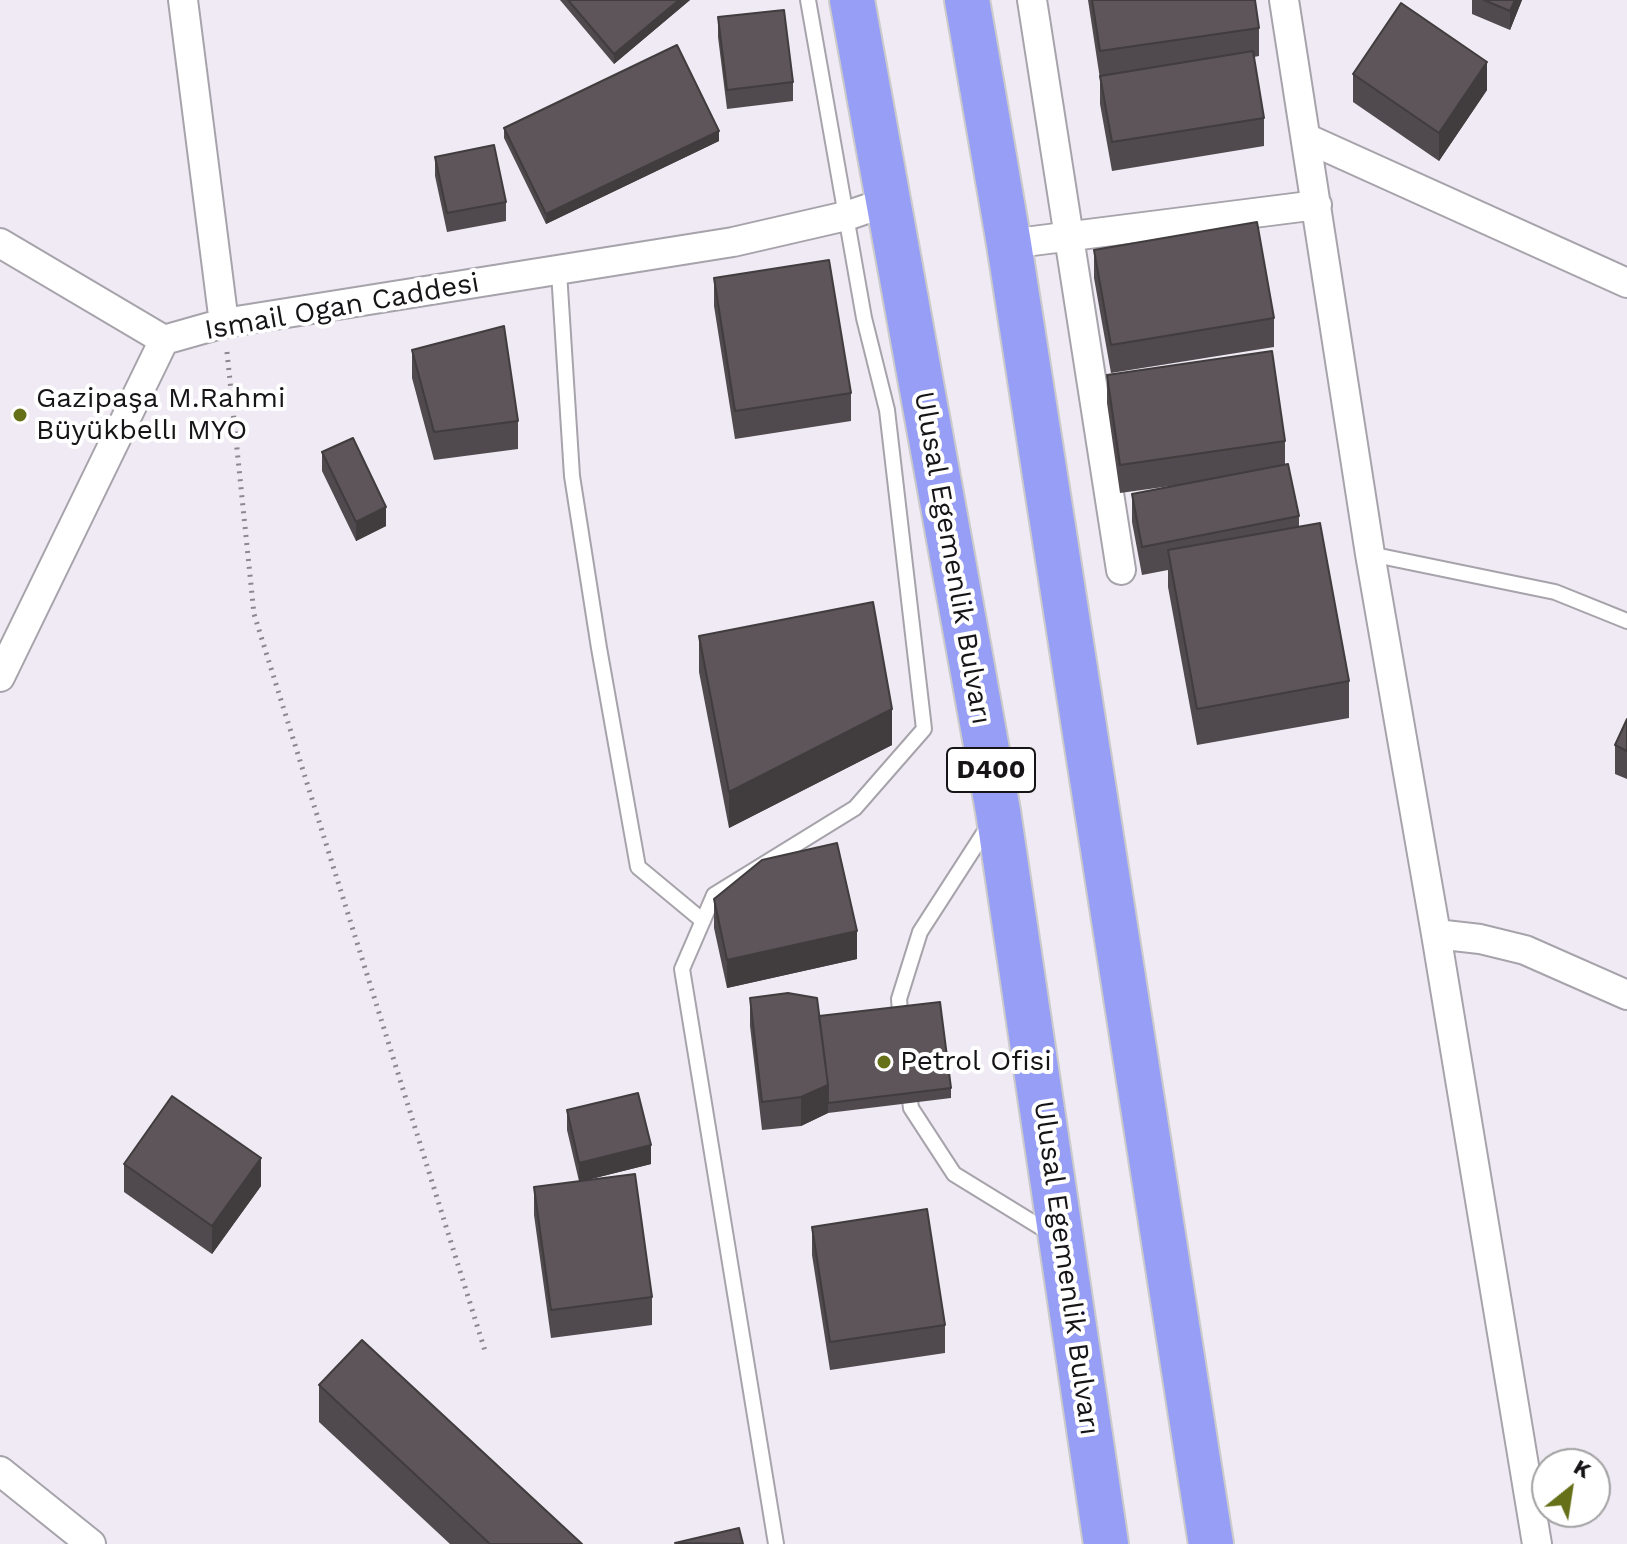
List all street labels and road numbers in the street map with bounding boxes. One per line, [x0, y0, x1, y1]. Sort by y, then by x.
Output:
street label: Ismail Ogan Caddesi [202, 266, 482, 348]
street label: Ulusal Egemenlik Bulvarı [906, 389, 998, 727]
road number: D400 [947, 748, 1035, 792]
street label: Ulusal Egemenlik Bulvarı [1026, 1099, 1106, 1437]

